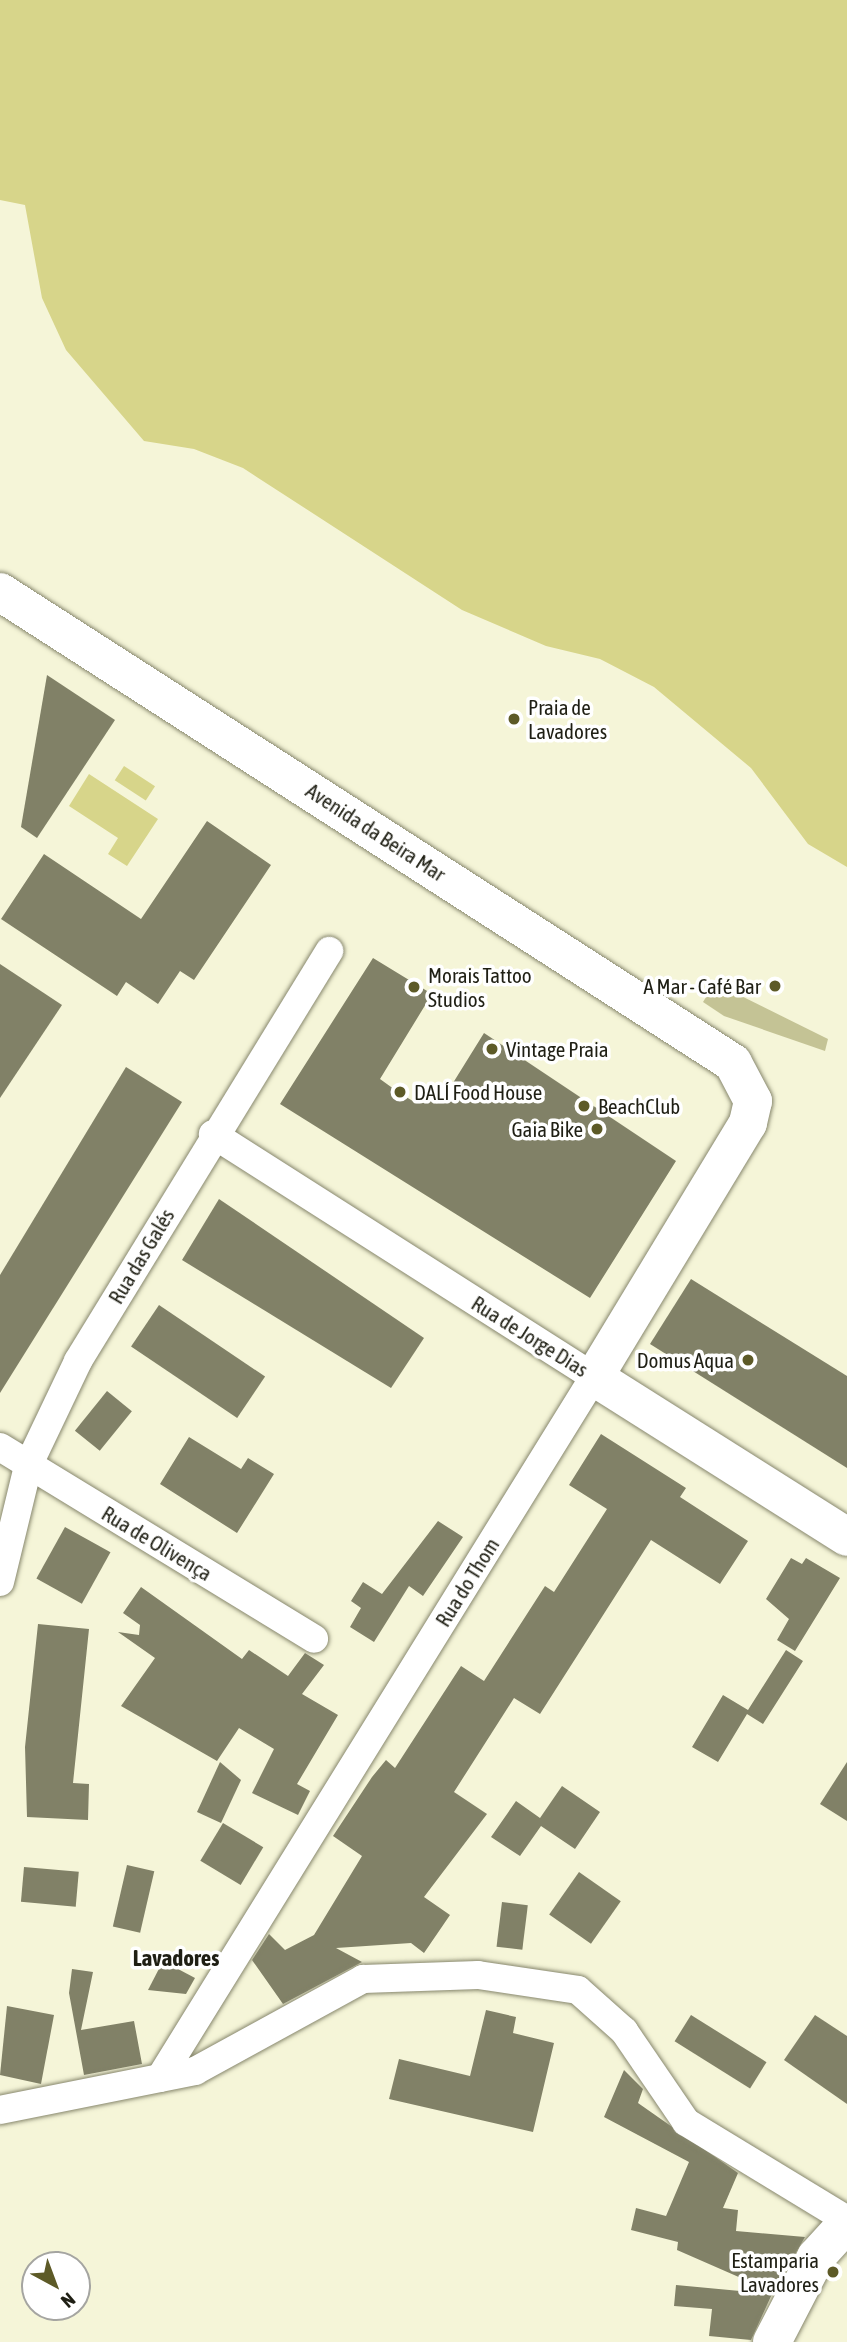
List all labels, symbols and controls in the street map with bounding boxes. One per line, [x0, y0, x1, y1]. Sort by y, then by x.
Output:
place label: Praia de Lavadores [528, 694, 607, 744]
marker: Praia de Lavadores [506, 711, 522, 727]
street label: Avenida da Beira Mar [302, 778, 450, 886]
place label: Morais Tattoo Studios [428, 962, 532, 1012]
place label: A Mar - Café Bar [643, 973, 761, 999]
marker: A Mar - Café Bar [767, 978, 783, 994]
marker: Morais Tattoo Studios [406, 979, 422, 995]
place label: Vintage Praia [506, 1036, 609, 1062]
marker: Vintage Praia [484, 1041, 500, 1057]
place label: DALÍ Food House [414, 1079, 542, 1105]
marker: DALÍ Food House [392, 1084, 408, 1100]
place label: BeachClub [598, 1093, 680, 1119]
marker: BeachClub [576, 1098, 592, 1114]
place label: Gaia Bike [511, 1116, 583, 1142]
marker: Gaia Bike [589, 1121, 605, 1137]
street label: Rua das Galés [103, 1204, 179, 1308]
street label: Rua de Jorge Dias [467, 1290, 593, 1382]
place label: Domus Aqua [637, 1347, 734, 1373]
marker: Domus Aqua [740, 1352, 756, 1368]
street label: Rua de Olivença [97, 1500, 217, 1586]
street label: Rua do Thom [430, 1533, 504, 1631]
district label: Lavadores [133, 1944, 219, 1972]
place label: Estamparia Lavadores [731, 2247, 819, 2297]
north arrow [21, 2251, 91, 2321]
marker: Estamparia Lavadores [825, 2264, 841, 2280]
text: N [57, 2288, 80, 2312]

